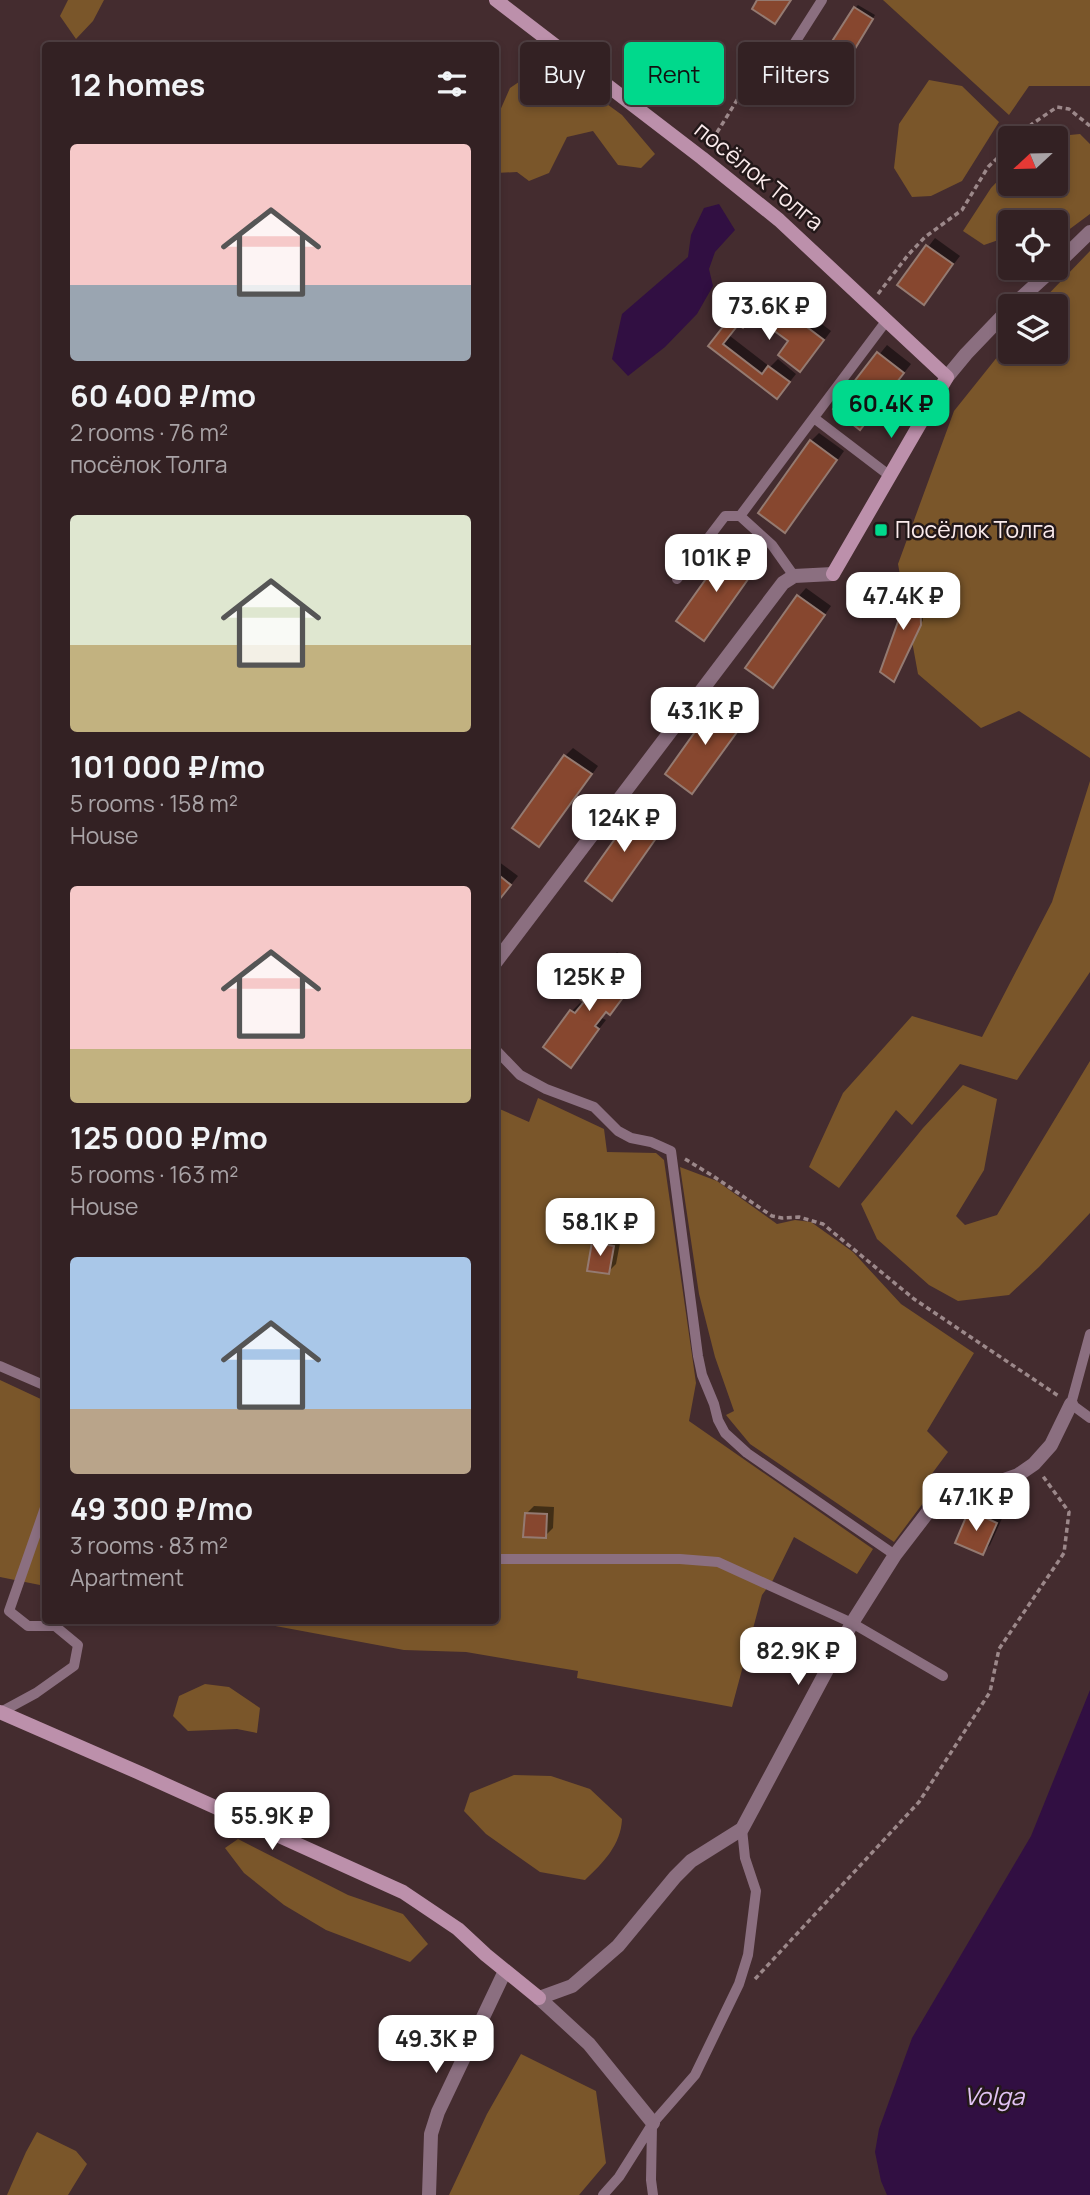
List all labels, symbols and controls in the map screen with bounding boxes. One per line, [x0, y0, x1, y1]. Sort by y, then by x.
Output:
chip: Buy [520, 42, 610, 105]
chip: Rent [624, 42, 724, 105]
chip: Filters [738, 42, 854, 105]
text: 12 homes [70, 64, 205, 105]
icon: filters [433, 65, 471, 103]
street label: посёлок Толга [688, 113, 831, 237]
north arrow [998, 126, 1068, 196]
map controls [998, 126, 1068, 364]
icon: home [208, 189, 334, 315]
button: locate [998, 210, 1068, 280]
pin: 73.6K ₽ [704, 282, 834, 342]
text: 73.6K ₽ [728, 289, 810, 321]
button: layers [998, 294, 1068, 364]
text: 60 400 ₽/mo [70, 375, 256, 416]
pin: 60.4K ₽ [826, 380, 956, 440]
text: 60.4K ₽ [848, 387, 934, 419]
text: 2 rooms · 76 m² [70, 416, 228, 448]
text: посёлок Толга [70, 448, 227, 480]
place label: Посёлок Толга [895, 513, 1055, 545]
marker: Посёлок Толга [873, 522, 889, 538]
pin: 101K ₽ [659, 534, 773, 594]
text: 101K ₽ [681, 541, 751, 573]
icon: home [208, 560, 334, 686]
pin: 47.4K ₽ [838, 572, 968, 632]
text: 47.4K ₽ [862, 579, 944, 611]
pin: 43.1K ₽ [640, 688, 770, 747]
text: 43.1K ₽ [667, 694, 743, 726]
text: 101 000 ₽/mo [70, 746, 265, 787]
text: 5 rooms · 158 m² [70, 787, 238, 819]
pin: 124K ₽ [567, 794, 681, 854]
text: 124K ₽ [588, 801, 660, 833]
text: House [70, 819, 139, 851]
icon: home [208, 931, 334, 1057]
pin: 125K ₽ [532, 954, 646, 1013]
text: 125K ₽ [553, 960, 625, 992]
text: 125 000 ₽/mo [70, 1117, 268, 1158]
text: 5 rooms · 163 m² [70, 1158, 238, 1190]
text: House [70, 1190, 139, 1222]
pin: 58.1K ₽ [535, 1198, 665, 1258]
text: 58.1K ₽ [562, 1205, 638, 1237]
icon: home [208, 1302, 334, 1428]
pin: 47.1K ₽ [911, 1474, 1041, 1533]
text: 47.1K ₽ [939, 1480, 1013, 1512]
text: 49 300 ₽/mo [70, 1488, 253, 1529]
text: 3 rooms · 83 m² [70, 1529, 228, 1561]
text: Apartment [70, 1561, 184, 1593]
pin: 82.9K ₽ [733, 1628, 863, 1687]
text: 82.9K ₽ [756, 1634, 840, 1666]
pin: 55.9K ₽ [207, 1792, 337, 1852]
text: 55.9K ₽ [230, 1799, 314, 1831]
pin: 49.3K ₽ [371, 2016, 501, 2075]
text: 49.3K ₽ [395, 2022, 477, 2054]
water label: Volga [964, 2079, 1026, 2112]

